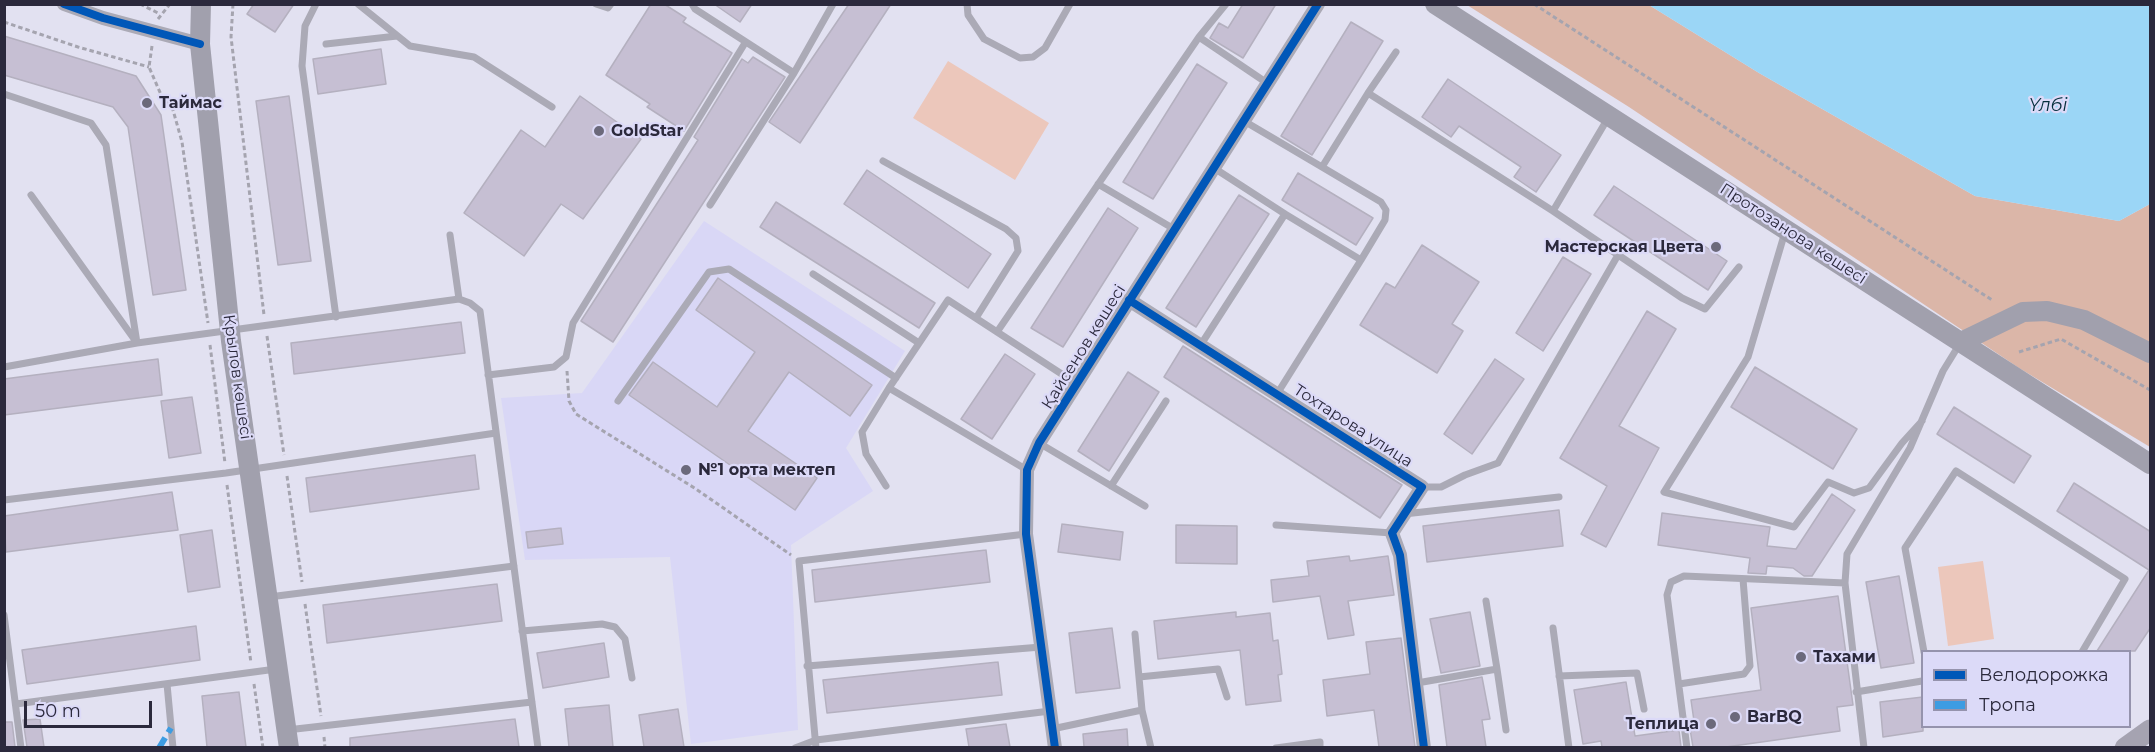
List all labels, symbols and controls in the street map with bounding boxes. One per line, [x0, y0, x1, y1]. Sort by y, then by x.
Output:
place label: Таймас [159, 93, 222, 113]
water label: Үлбі [2029, 95, 2067, 117]
marker: Таймас [140, 96, 154, 110]
place label: GoldStar [611, 121, 683, 141]
marker: GoldStar [592, 124, 606, 138]
street label: Протозанова көшесі [1716, 179, 1870, 289]
place label: Мастерская Цвета [1544, 237, 1704, 257]
marker: Мастерская Цвета [1709, 240, 1723, 254]
street label: Қайсенов көшесі [1038, 281, 1130, 413]
street label: Крылов көшесі [219, 313, 255, 441]
street label: Тохтарова улица [1290, 380, 1416, 472]
place label: №1 орта мектеп [698, 460, 836, 480]
marker: №1 орта мектеп [679, 463, 693, 477]
place label: Тахами [1813, 647, 1876, 667]
marker: Тахами [1794, 650, 1808, 664]
legend [1921, 650, 2131, 728]
text: Велодорожка [1979, 664, 2108, 686]
scale bar [27, 689, 154, 727]
text: Тропа [1979, 694, 2036, 716]
text: 50 m [35, 700, 81, 722]
place label: BarBQ [1747, 707, 1802, 727]
marker: BarBQ [1728, 710, 1742, 724]
place label: Теплица [1625, 714, 1699, 734]
marker: Теплица [1704, 717, 1718, 731]

